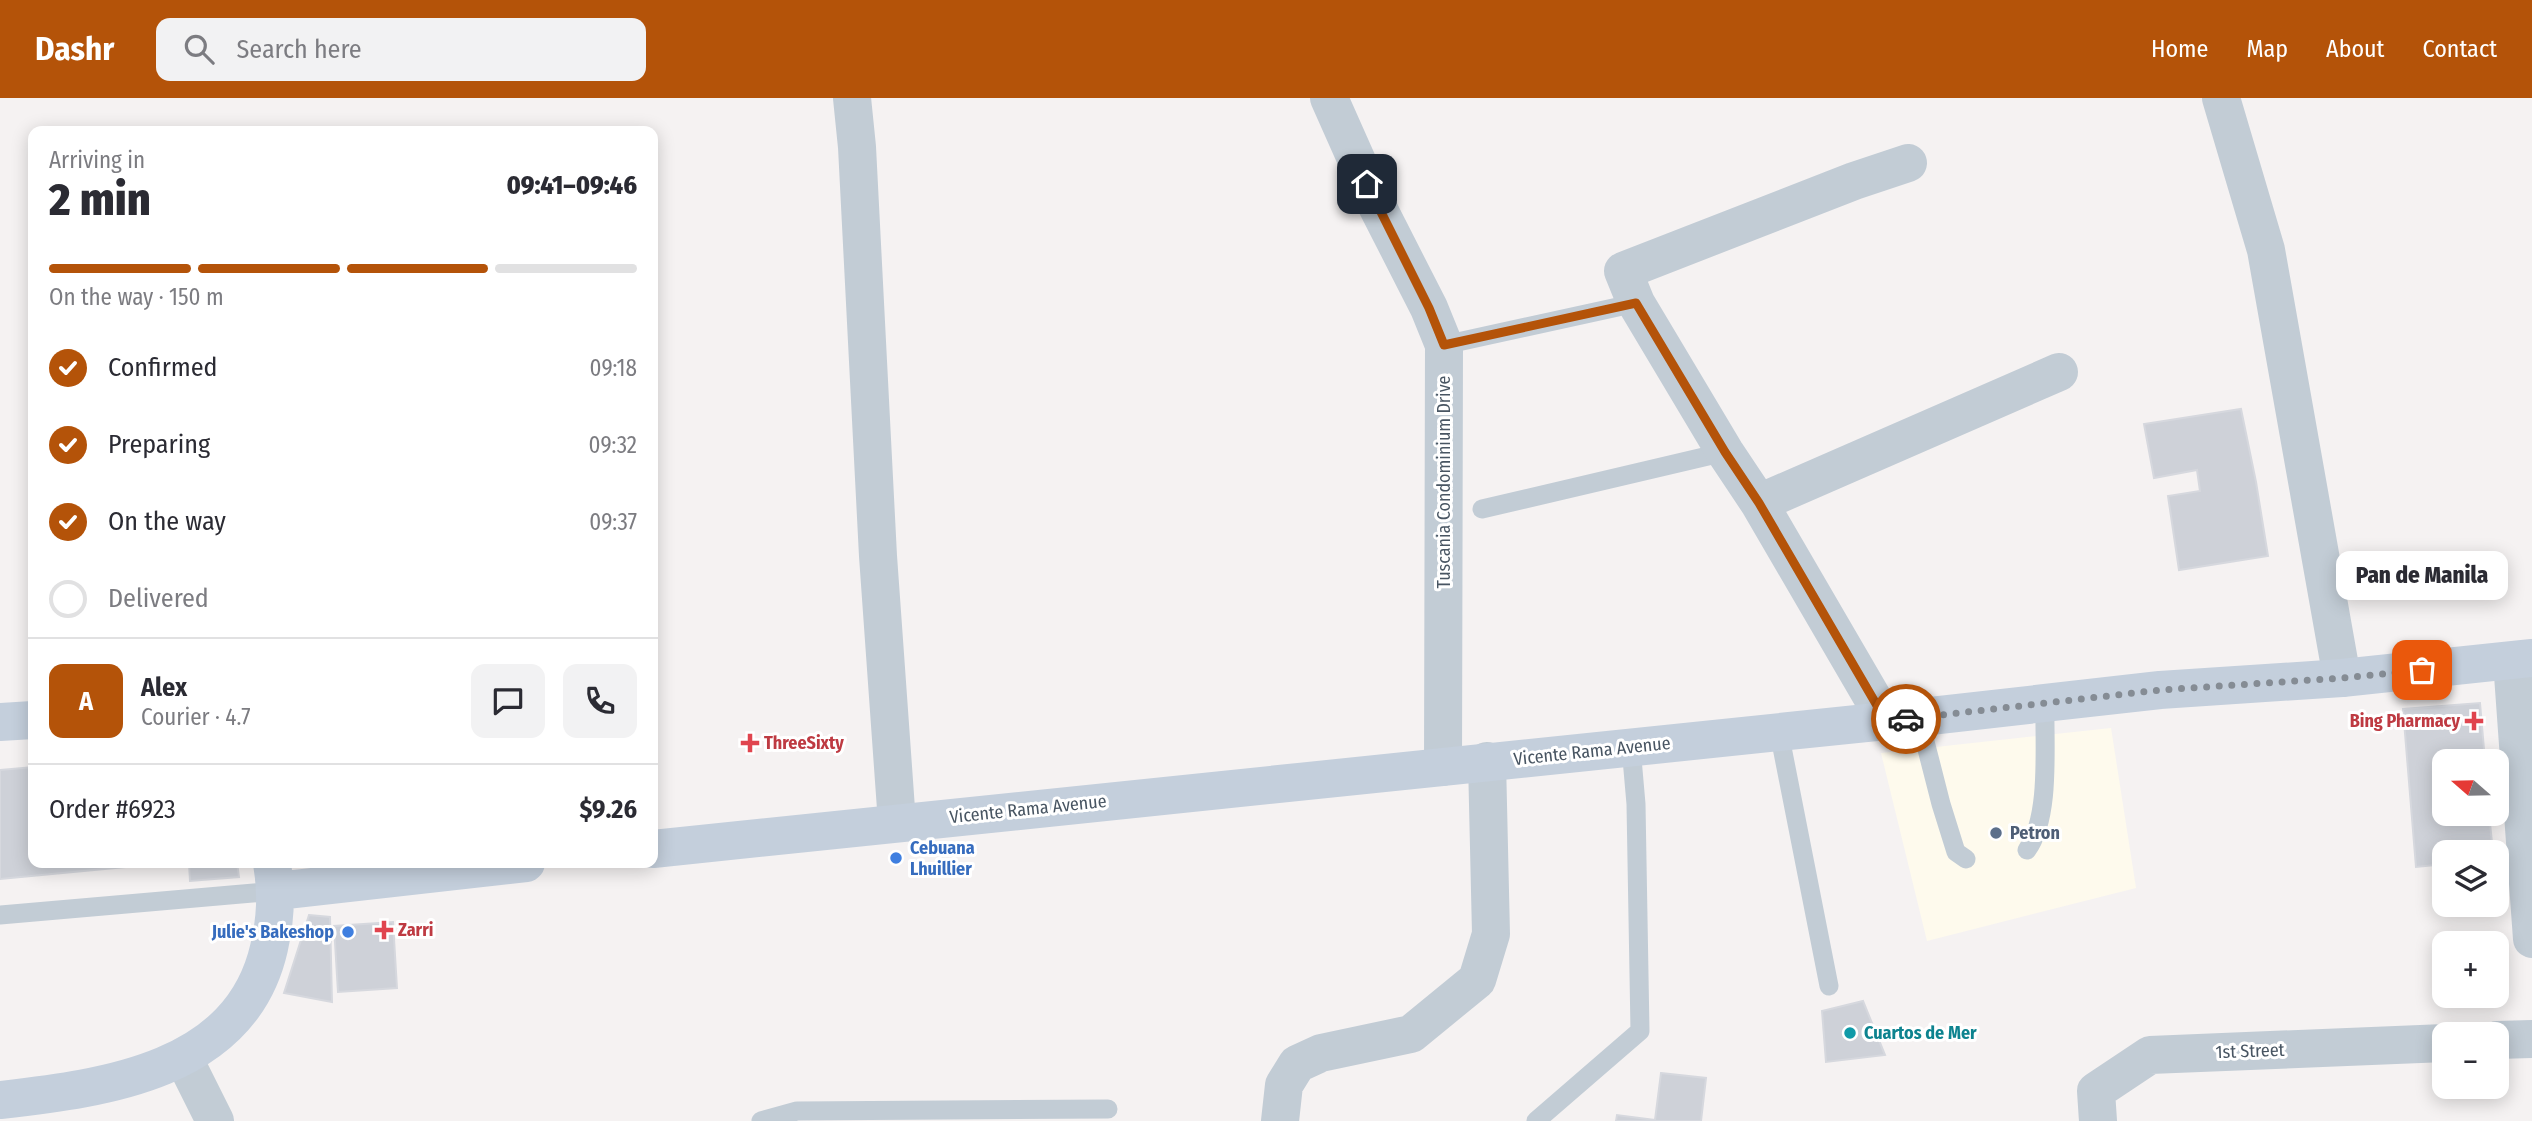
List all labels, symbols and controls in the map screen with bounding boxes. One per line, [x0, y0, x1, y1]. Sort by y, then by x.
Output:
search box [156, 18, 646, 81]
text: Dashr [35, 29, 114, 69]
icon: search [180, 30, 218, 68]
text: Search here [236, 34, 362, 65]
text: Home [2151, 35, 2208, 63]
text: Map [2246, 35, 2288, 63]
text: About [2326, 35, 2384, 63]
text: Contact [2422, 35, 2497, 63]
text: Arriving in [49, 146, 145, 174]
pin [1337, 154, 1397, 214]
icon: home [1348, 165, 1386, 203]
text: 09:41–09:46 [506, 170, 637, 201]
text: 2 min [49, 172, 151, 227]
text: On the way · 150 m [49, 283, 224, 311]
icon: check [49, 349, 87, 387]
text: Confirmed [108, 352, 218, 383]
text: 09:18 [590, 354, 637, 382]
street label: Tuscania Condominium Drive [1433, 375, 1455, 588]
icon: check [49, 426, 87, 464]
text: Preparing [108, 429, 210, 460]
text: 09:32 [589, 431, 637, 459]
icon: check [49, 503, 87, 541]
text: On the way [108, 506, 226, 537]
text: 09:37 [589, 508, 637, 536]
callout: Pan de Manila [2336, 551, 2508, 600]
text: Pan de Manila [2356, 561, 2488, 589]
text: Delivered [108, 583, 209, 614]
pin [2392, 640, 2452, 700]
icon: bag [2403, 651, 2441, 689]
button: chat [471, 664, 545, 738]
button: phone [563, 664, 637, 738]
text: Alex [141, 672, 187, 703]
courier [1871, 684, 1941, 754]
text: A [79, 686, 93, 717]
icon: car [1887, 700, 1925, 738]
text: Courier · 4.7 [141, 703, 251, 731]
place label: Bing Pharmacy [2350, 710, 2460, 732]
marker: Bing Pharmacy [2466, 713, 2482, 729]
place label: ThreeSixty [764, 732, 844, 754]
street label: Vicente Rama Avenue [1512, 732, 1672, 770]
marker: ThreeSixty [742, 735, 758, 751]
north arrow [2432, 749, 2510, 826]
map controls [2432, 749, 2509, 1099]
street label: Vicente Rama Avenue [948, 790, 1108, 828]
text: Order #6923 [49, 794, 176, 825]
text: $9.26 [579, 794, 637, 825]
place label: Petron [2010, 822, 2060, 844]
marker: Petron [1988, 825, 2004, 841]
place label: Cebuana Lhuillier [910, 837, 975, 880]
button: layers [2432, 840, 2509, 917]
marker: Cebuana Lhuillier [888, 850, 904, 866]
place label: Zarri [398, 919, 433, 941]
place label: Julie's Bakeshop [211, 921, 334, 943]
marker: Zarri [376, 922, 392, 938]
marker: Julie's Bakeshop [340, 924, 356, 940]
button: + [2432, 931, 2509, 1008]
place label: Cuartos de Mer [1864, 1022, 1977, 1044]
button: − [2432, 1022, 2509, 1099]
marker: Cuartos de Mer [1842, 1025, 1858, 1041]
street label: 1st Street [2215, 1039, 2285, 1063]

